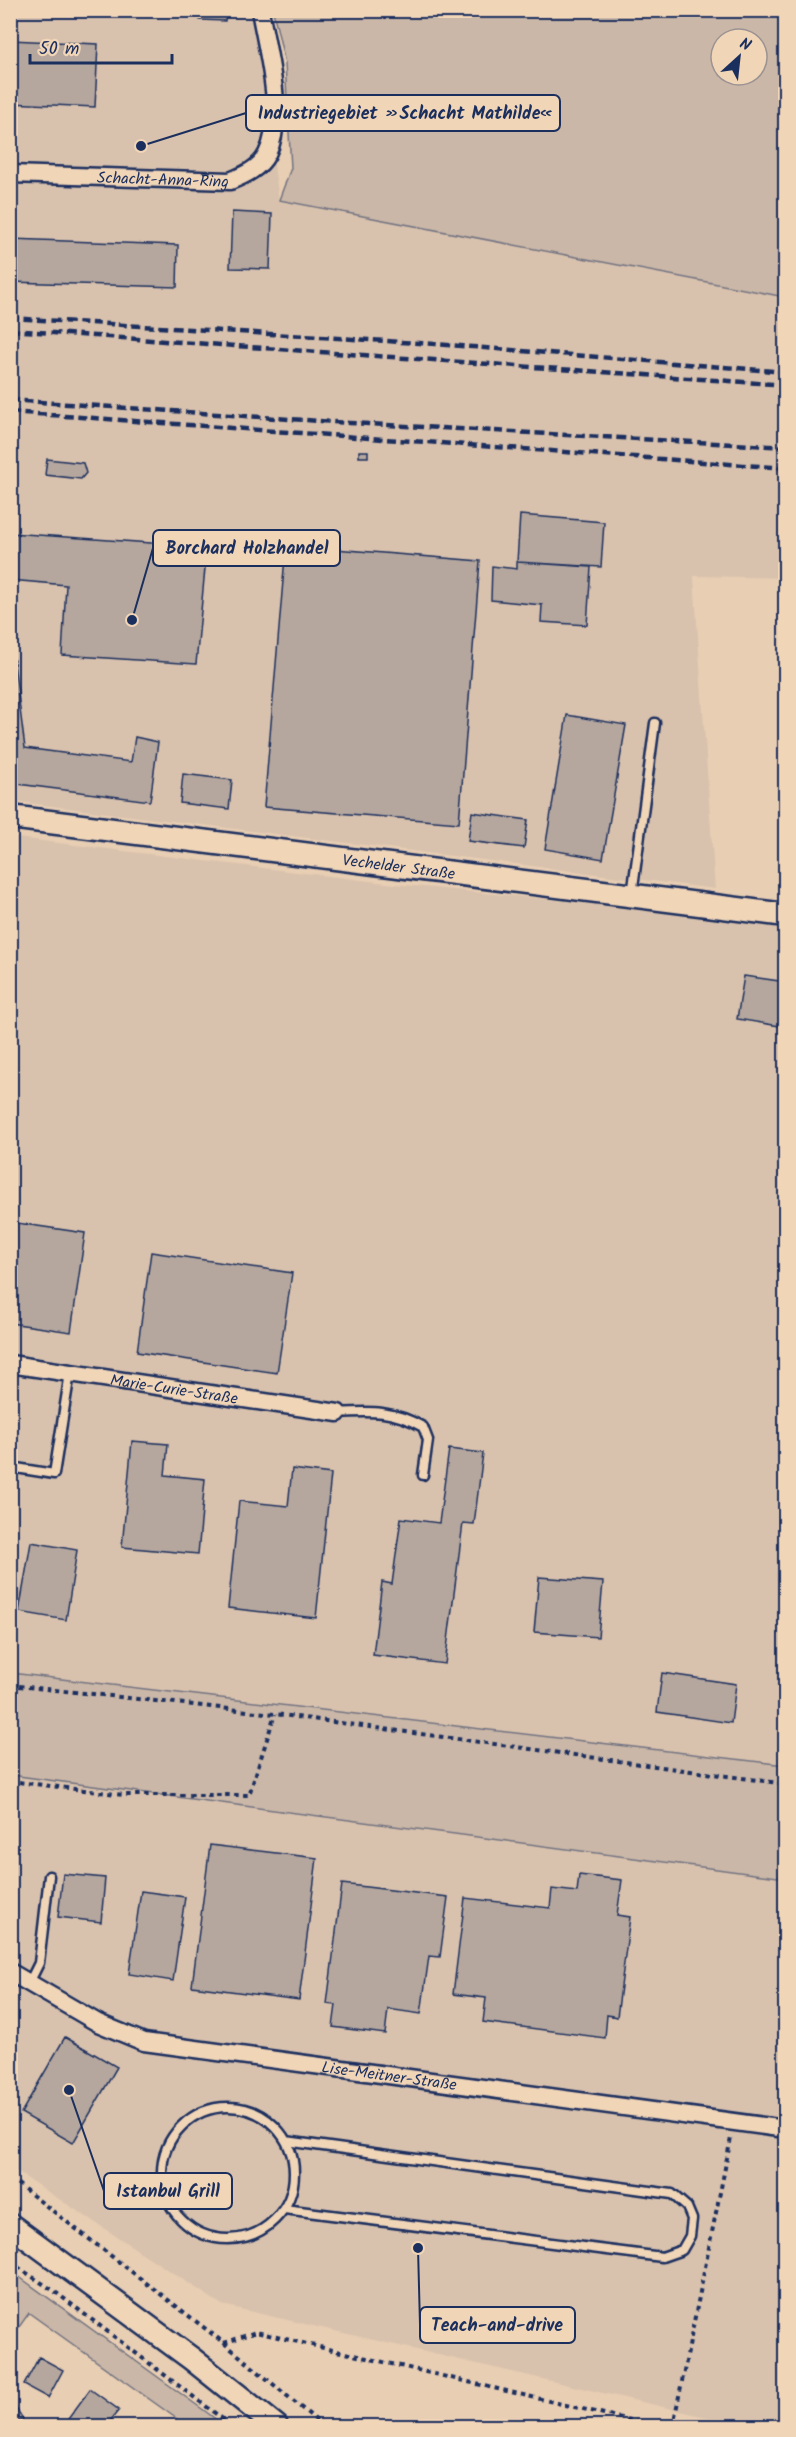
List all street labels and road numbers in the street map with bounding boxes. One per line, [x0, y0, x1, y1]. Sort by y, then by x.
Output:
street label: Schacht-Anna-Ring [97, 166, 229, 195]
street label: Vechelder Straße [341, 848, 457, 887]
street label: Marie-Curie-Straße [108, 1368, 240, 1412]
street label: Lise-Meitner-Straße [320, 2055, 458, 2098]

